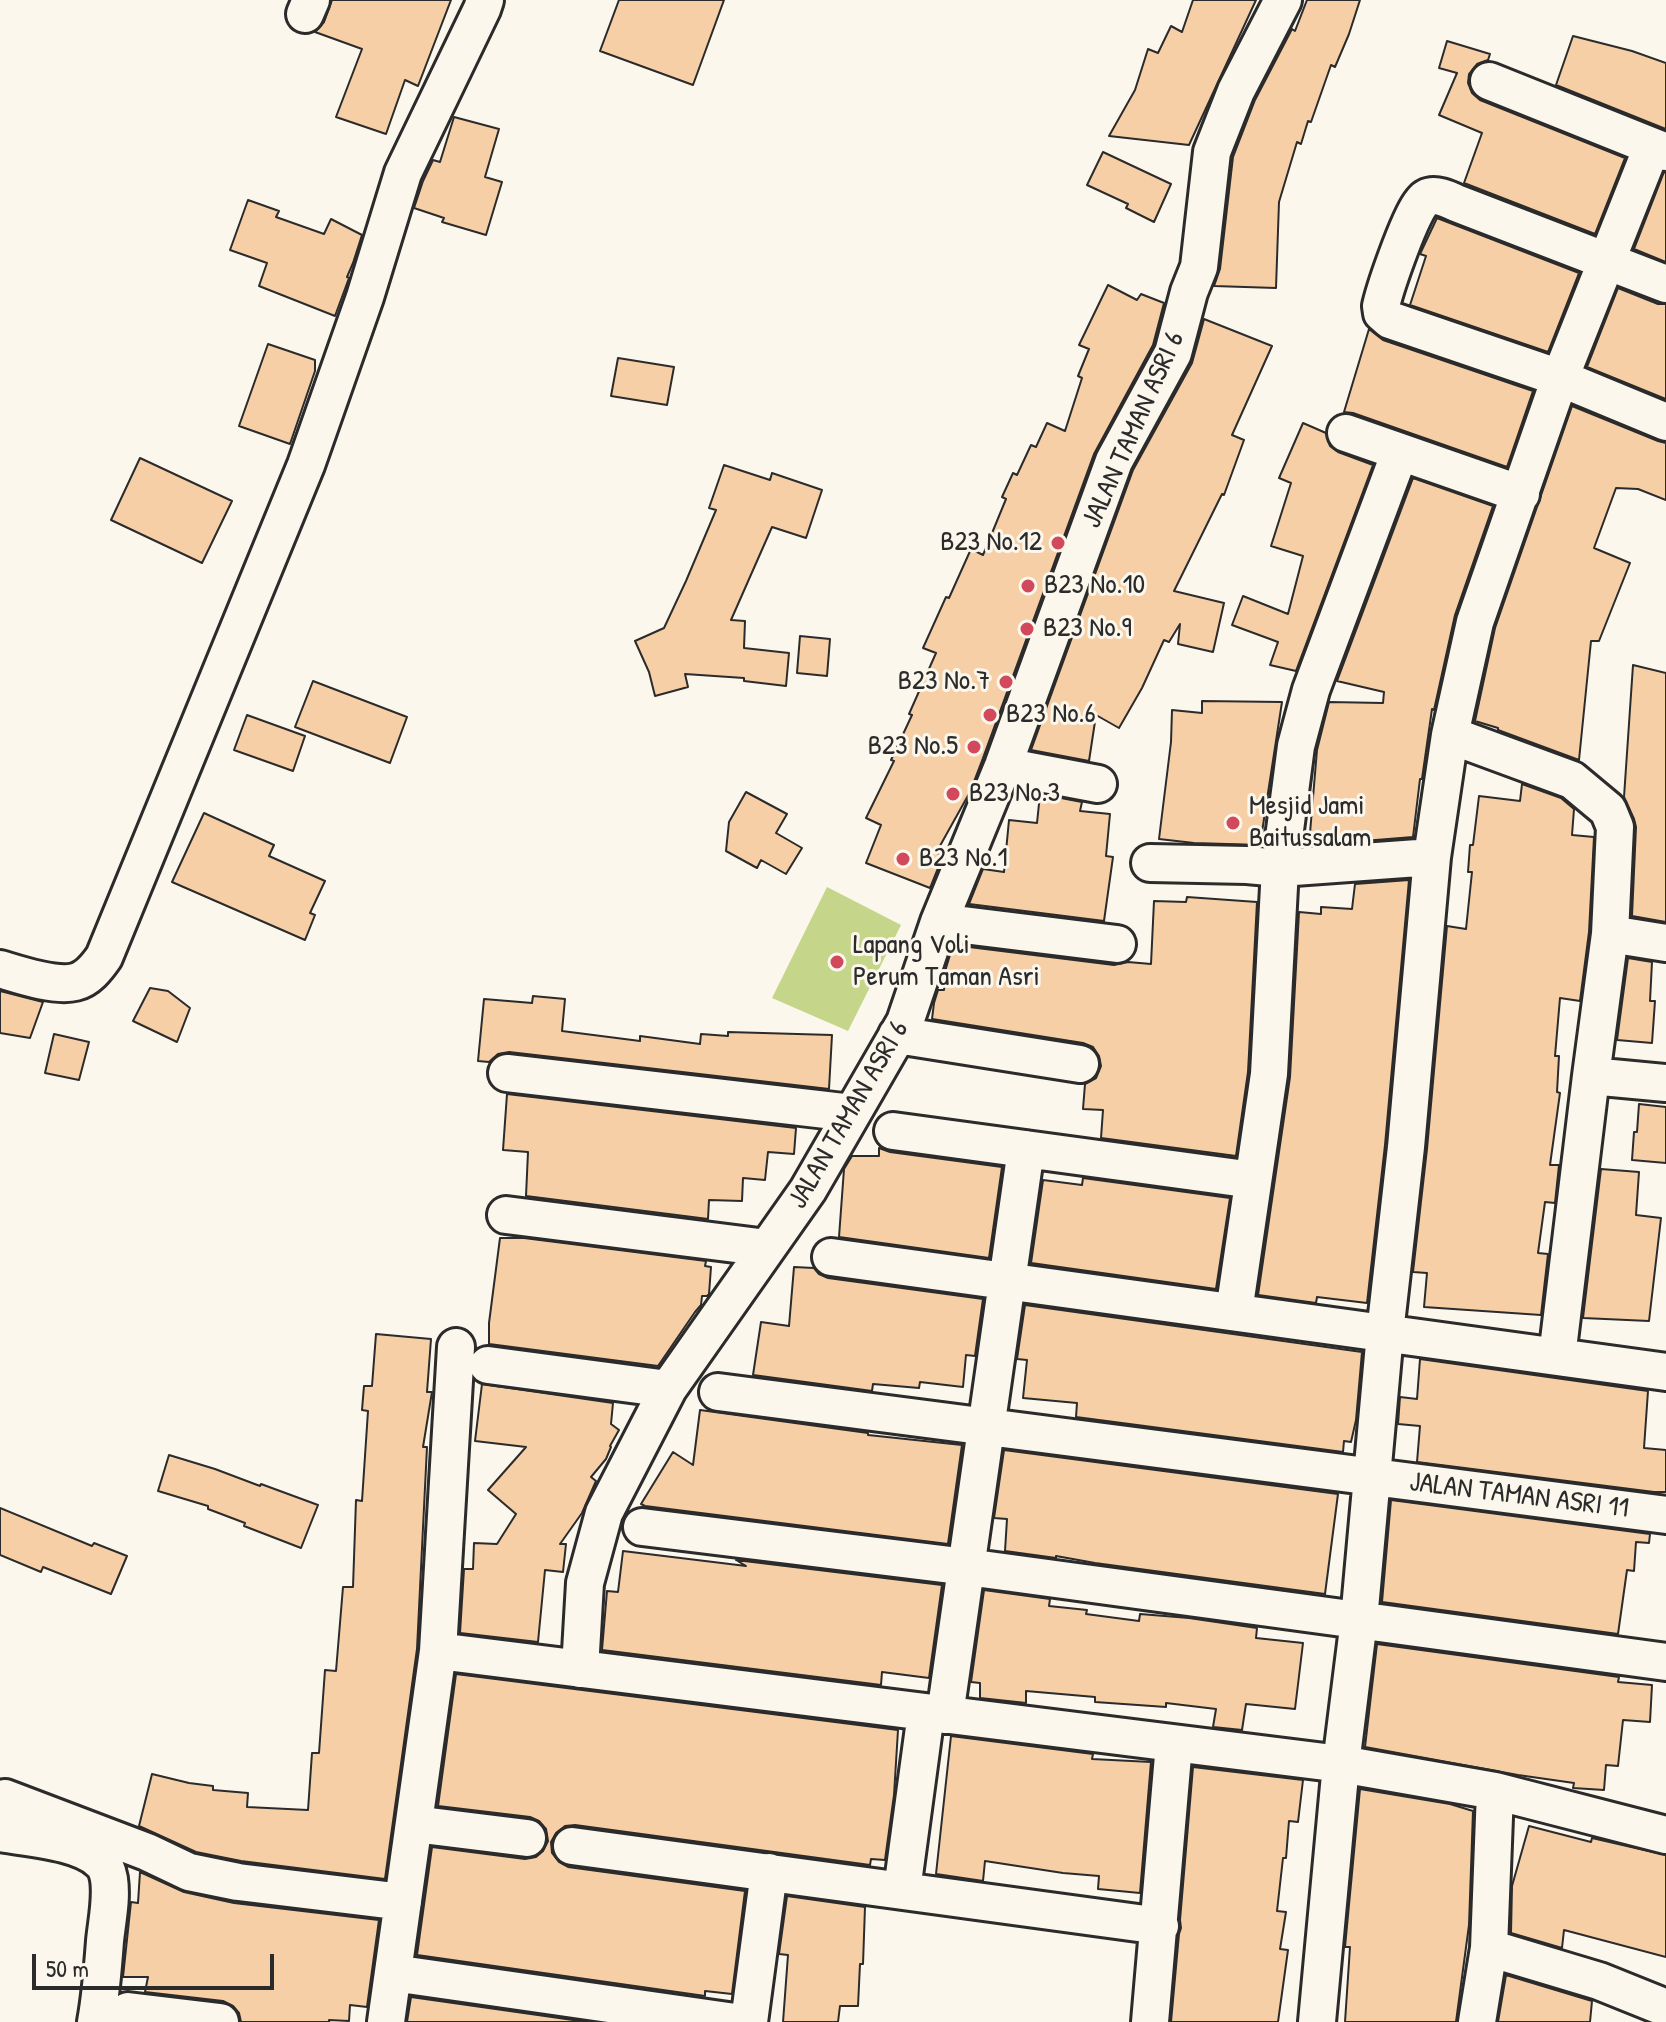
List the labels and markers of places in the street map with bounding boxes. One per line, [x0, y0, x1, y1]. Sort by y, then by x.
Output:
place label: B23 No.12 [940, 526, 1042, 560]
marker: B23 No.12 [1049, 534, 1067, 552]
place label: B23 No.10 [1044, 569, 1145, 603]
marker: B23 No.10 [1019, 577, 1037, 595]
place label: B23 No.9 [1043, 612, 1132, 646]
marker: B23 No.9 [1018, 620, 1036, 638]
place label: B23 No.7 [898, 665, 990, 699]
marker: B23 No.7 [997, 673, 1015, 691]
place label: B23 No.6 [1006, 698, 1096, 732]
marker: B23 No.6 [981, 706, 999, 724]
place label: B23 No.5 [868, 730, 958, 764]
marker: B23 No.5 [965, 738, 983, 756]
place label: B23 No.3 [969, 777, 1060, 811]
marker: B23 No.3 [944, 785, 962, 803]
place label: Mesjid Jami Baitussalam [1249, 790, 1371, 856]
marker: Mesjid Jami Baitussalam [1224, 814, 1242, 832]
place label: B23 No.1 [919, 842, 1008, 876]
marker: B23 No.1 [894, 850, 912, 868]
place label: Lapang Voli Perum Taman Asri [853, 929, 1040, 995]
marker: Lapang Voli Perum Taman Asri [828, 953, 846, 971]

